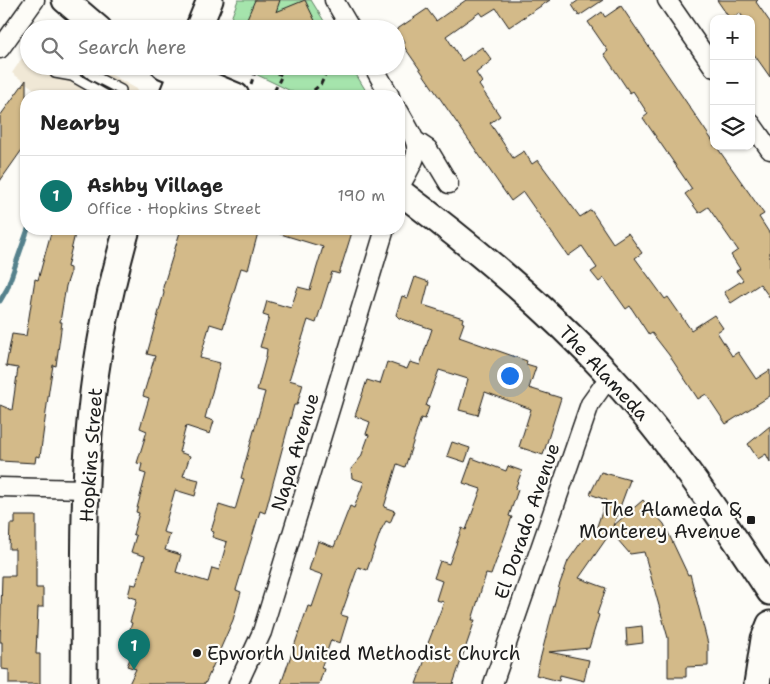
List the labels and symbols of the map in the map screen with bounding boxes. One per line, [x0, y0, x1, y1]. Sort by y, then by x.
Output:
street label: The Alameda [553, 320, 655, 426]
your location [497, 363, 523, 389]
street label: Hopkins Street [74, 387, 108, 523]
street label: Napa Avenue [265, 390, 325, 514]
street label: El Dorado Avenue [489, 440, 565, 602]
place label: The Alameda & Monterey Avenue [579, 497, 742, 544]
marker: The Alameda & Monterey Avenue [745, 514, 757, 526]
pin: 1 [118, 629, 150, 670]
place label: Epworth United Methodist Church [207, 641, 521, 666]
marker: Epworth United Methodist Church [191, 647, 203, 659]

